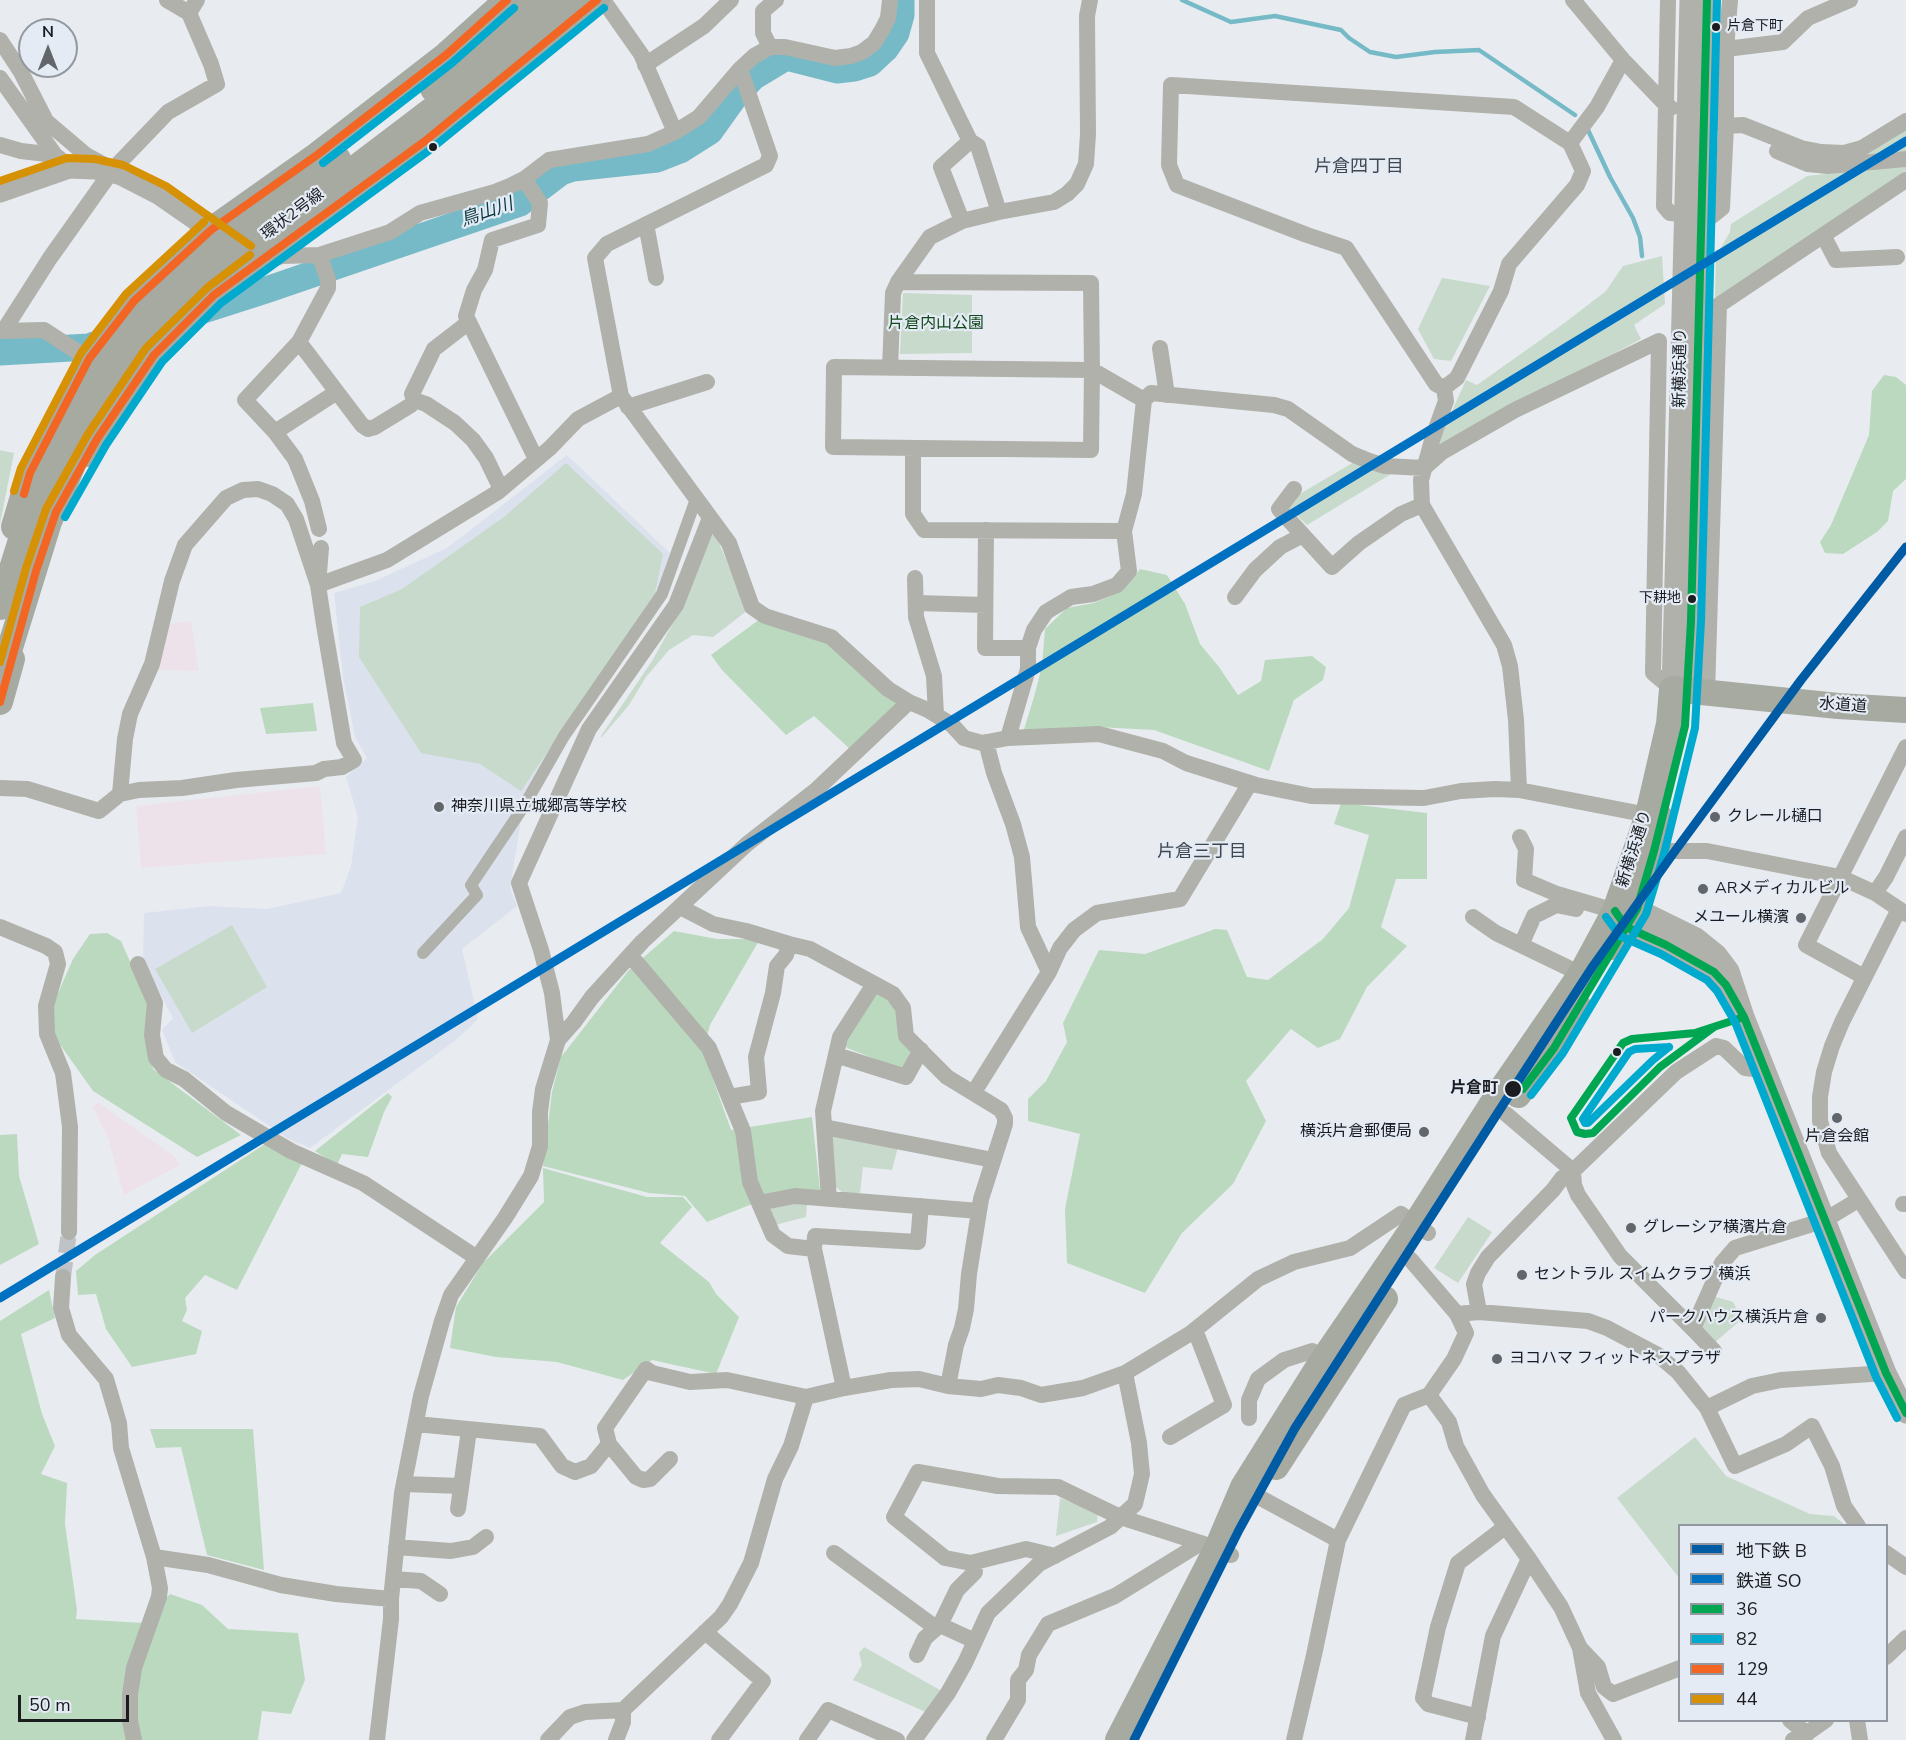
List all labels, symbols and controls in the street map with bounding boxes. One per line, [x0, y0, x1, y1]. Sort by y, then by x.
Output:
north arrow [18, 18, 78, 78]
place label: 片倉下町 [1727, 19, 1783, 35]
text: N [42, 21, 54, 43]
marker: 片倉下町 [1710, 21, 1722, 33]
unlabelled marker [427, 141, 439, 153]
district label: 片倉四丁目 [1314, 157, 1404, 179]
street label: 環状2号線 [258, 185, 328, 245]
water label: 鳥山川 [458, 194, 516, 232]
park label: 片倉内山公園 [888, 314, 984, 334]
street label: 新横浜通り [1671, 328, 1691, 408]
place label: 下耕地 [1639, 591, 1681, 607]
marker: 下耕地 [1686, 593, 1698, 605]
street label: 水道道 [1818, 695, 1868, 717]
place label: 神奈川県立城郷高等学校 [451, 797, 627, 817]
marker: 神奈川県立城郷高等学校 [432, 800, 446, 814]
place label: クレール樋口 [1727, 807, 1823, 827]
street label: 新横浜通り [1614, 808, 1656, 890]
marker: クレール樋口 [1708, 810, 1722, 824]
district label: 片倉三丁目 [1157, 842, 1247, 864]
place label: ARメディカルビル [1715, 879, 1849, 899]
marker: ARメディカルビル [1696, 882, 1710, 896]
place label: メユール横濱 [1693, 908, 1789, 928]
marker: メユール横濱 [1794, 911, 1808, 925]
unlabelled marker [1611, 1046, 1623, 1058]
place label: 片倉町 [1450, 1079, 1498, 1099]
marker: 片倉町 [1503, 1079, 1523, 1099]
marker: 片倉会館 [1830, 1111, 1844, 1125]
place label: 横浜片倉郵便局 [1300, 1122, 1412, 1142]
marker: 横浜片倉郵便局 [1417, 1125, 1431, 1139]
place label: 片倉会館 [1805, 1127, 1869, 1147]
place label: グレーシア横濱片倉 [1643, 1218, 1787, 1238]
marker: グレーシア横濱片倉 [1624, 1221, 1638, 1235]
place label: セントラル スイムクラブ 横浜 [1534, 1265, 1750, 1285]
marker: セントラル スイムクラブ 横浜 [1515, 1268, 1529, 1282]
place label: パークハウス横浜片倉 [1649, 1308, 1809, 1328]
marker: パークハウス横浜片倉 [1814, 1311, 1828, 1325]
place label: ヨコハマ フィットネスプラザ [1509, 1349, 1721, 1369]
marker: ヨコハマ フィットネスプラザ [1490, 1352, 1504, 1366]
legend [1678, 1524, 1888, 1722]
text: 地下鉄 B [1736, 1539, 1807, 1563]
text: 鉄道 SO [1736, 1569, 1802, 1593]
text: 36 [1736, 1597, 1758, 1621]
text: 82 [1736, 1627, 1758, 1651]
text: 129 [1736, 1657, 1768, 1681]
scale bar [21, 1683, 132, 1721]
text: 44 [1736, 1687, 1758, 1711]
text: 50 m [29, 1693, 71, 1717]

